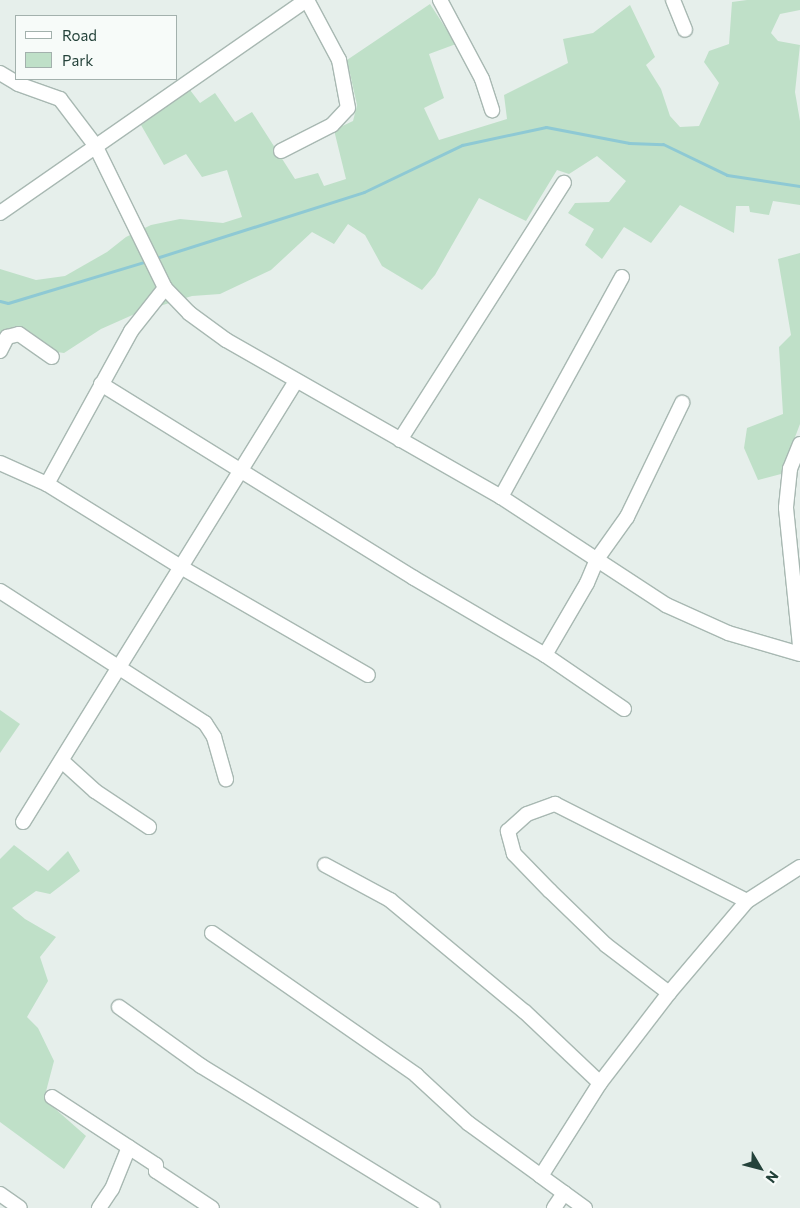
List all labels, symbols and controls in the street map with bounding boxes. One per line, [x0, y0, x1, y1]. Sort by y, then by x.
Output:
legend [15, 15, 178, 80]
text: Road [62, 26, 97, 44]
text: Park [62, 51, 93, 69]
north arrow [735, 1143, 785, 1193]
text: N [762, 1168, 782, 1187]

